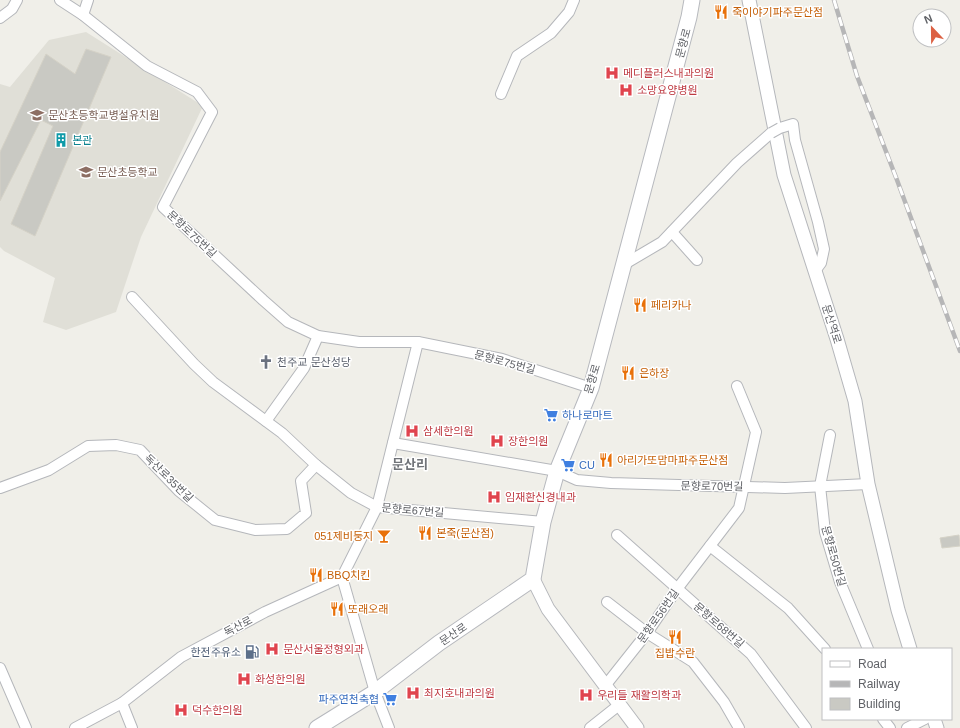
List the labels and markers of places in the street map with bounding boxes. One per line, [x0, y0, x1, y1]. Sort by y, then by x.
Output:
restaurant icon: 죽이야기파주문산점 [713, 4, 729, 20]
place label: 죽이야기파주문산점 [732, 6, 823, 18]
hospital icon: 메디플러스내과의원 [604, 65, 620, 81]
place label: 메디플러스내과의원 [623, 67, 714, 79]
hospital icon: 소망요양병원 [618, 82, 634, 98]
place label: 소망요양병원 [637, 84, 698, 96]
school or university icon: 문산초등학교병설유치원 [29, 107, 45, 123]
place label: 문산초등학교병설유치원 [48, 109, 159, 121]
building icon: 본관 [53, 132, 69, 148]
place label: 본관 [72, 134, 92, 146]
school or university icon: 문산초등학교 [78, 164, 94, 180]
place label: 문산초등학교 [97, 166, 158, 178]
restaurant icon: 페리카나 [632, 297, 648, 313]
place label: 페리카나 [651, 299, 691, 311]
church icon: 천주교 문산성당 [258, 354, 274, 370]
place label: 천주교 문산성당 [277, 356, 351, 368]
restaurant icon: 은하장 [620, 365, 636, 381]
place label: 은하장 [639, 367, 669, 379]
supermarket icon: 하나로마트 [543, 407, 559, 423]
place label: 하나로마트 [562, 409, 613, 421]
hospital icon: 삼세한의원 [404, 423, 420, 439]
place label: 삼세한의원 [423, 425, 474, 437]
hospital icon: 장한의원 [489, 433, 505, 449]
place label: 장한의원 [508, 435, 548, 447]
restaurant icon: 아리가또맘마파주문산점 [598, 452, 614, 468]
place label: 아리가또맘마파주문산점 [617, 454, 728, 466]
supermarket icon: CU [560, 457, 576, 473]
place label: CU [579, 459, 595, 471]
hospital icon: 임재환신경내과 [486, 489, 502, 505]
place label: 임재환신경내과 [505, 491, 576, 503]
restaurant icon: 본죽(문산점) [417, 525, 433, 541]
place label: 본죽(문산점) [436, 527, 494, 539]
bar icon: 051제비둥지 [376, 528, 392, 544]
place label: 051제비둥지 [314, 530, 373, 542]
restaurant icon: BBQ치킨 [308, 567, 324, 583]
place label: BBQ치킨 [327, 569, 370, 581]
restaurant icon: 또래오래 [329, 601, 345, 617]
place label: 또래오래 [348, 603, 388, 615]
restaurant icon: 집밥수란 [667, 629, 683, 645]
hospital icon: 문산서울정형외과 [264, 641, 280, 657]
place label: 문산서울정형외과 [283, 643, 364, 655]
fuel station icon: 한전주유소 [244, 644, 260, 660]
place label: 한전주유소 [190, 646, 241, 658]
place label: 집밥수란 [655, 647, 695, 659]
hospital icon: 화성한의원 [236, 671, 252, 687]
place label: 화성한의원 [255, 673, 306, 685]
hospital icon: 최지호내과의원 [405, 685, 421, 701]
place label: 최지호내과의원 [424, 687, 495, 699]
hospital icon: 우리들 재활의학과 [578, 687, 594, 703]
place label: 우리들 재활의학과 [597, 689, 681, 701]
supermarket icon: 파주연천축협 [382, 691, 398, 707]
place label: 파주연천축협 [318, 693, 379, 705]
hospital icon: 덕수한의원 [173, 702, 189, 718]
place label: 덕수한의원 [192, 704, 243, 716]

